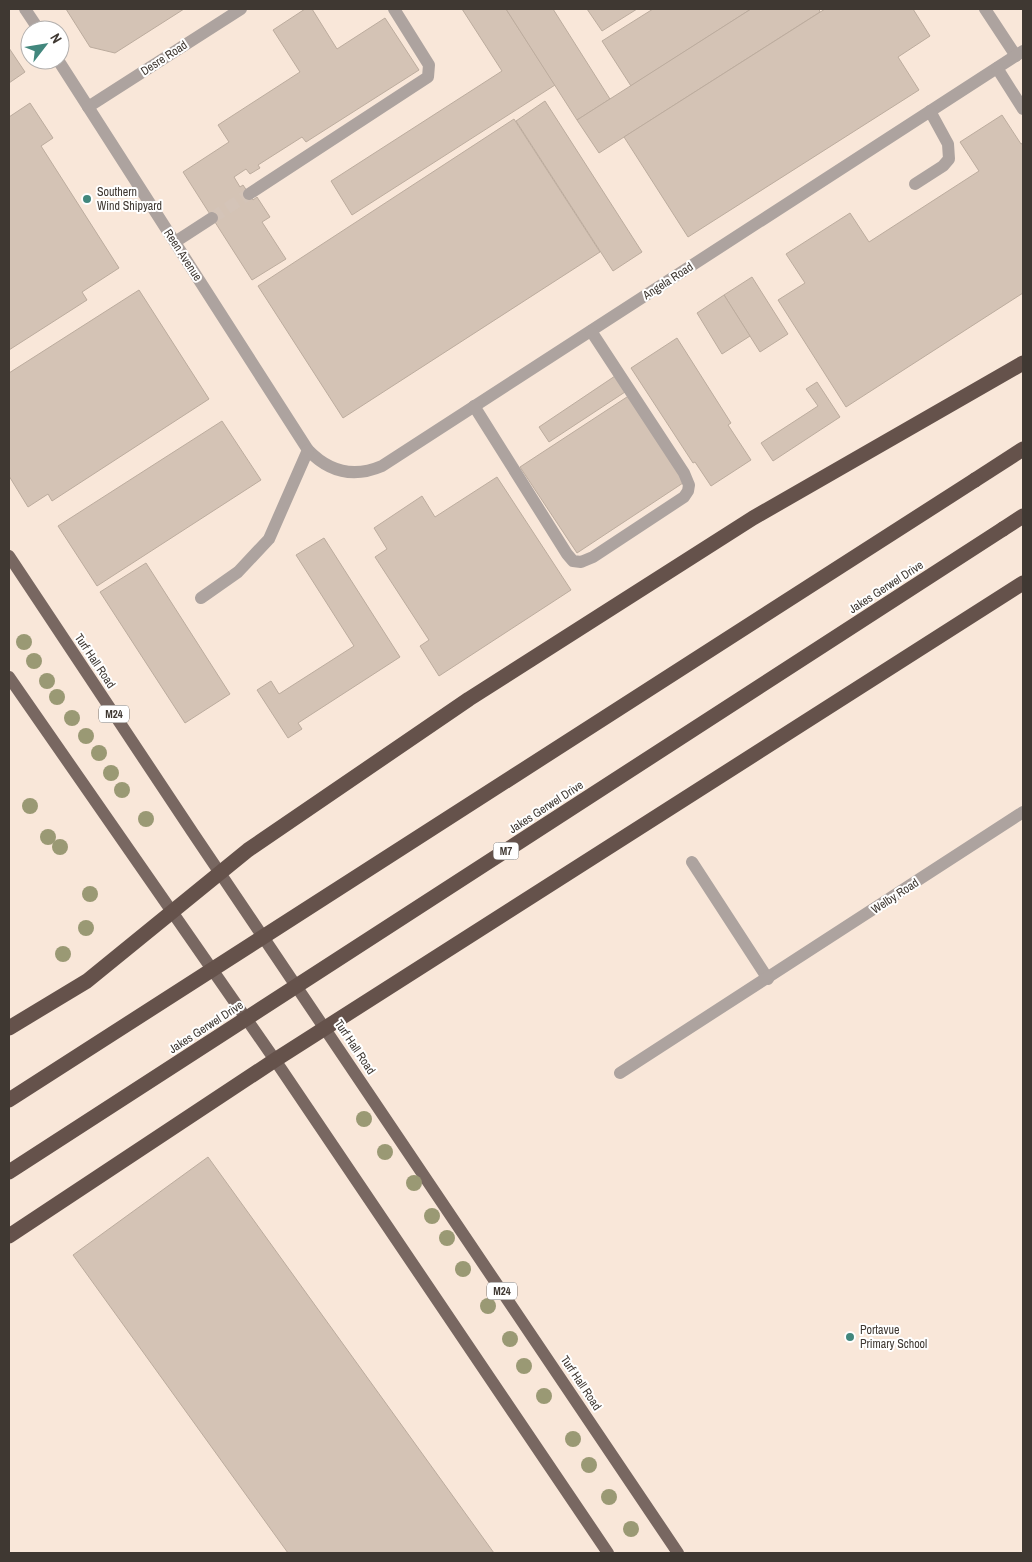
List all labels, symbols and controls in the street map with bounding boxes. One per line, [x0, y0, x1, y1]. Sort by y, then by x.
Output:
north arrow [20, 20, 70, 70]
text: N [46, 30, 66, 46]
street label: Desre Road [138, 37, 190, 79]
place label: Southern Wind Shipyard [97, 184, 162, 214]
marker: Southern Wind Shipyard [81, 193, 93, 205]
street label: Reen Avenue [160, 226, 206, 284]
street label: Angela Road [639, 259, 696, 304]
street label: Jakes Gerwel Drive [846, 557, 926, 617]
street label: Turf Hall Road [71, 631, 119, 691]
road number: M24 [99, 706, 129, 722]
street label: Jakes Gerwel Drive [506, 777, 586, 837]
road number: M7 [494, 842, 518, 859]
street label: Welby Road [868, 875, 922, 917]
street label: Jakes Gerwel Drive [166, 997, 246, 1057]
street label: Turf Hall Road [331, 1017, 379, 1077]
road number: M24 [487, 1282, 517, 1300]
place label: Portavue Primary School [860, 1322, 927, 1352]
marker: Portavue Primary School [844, 1331, 856, 1343]
street label: Turf Hall Road [557, 1353, 605, 1413]

